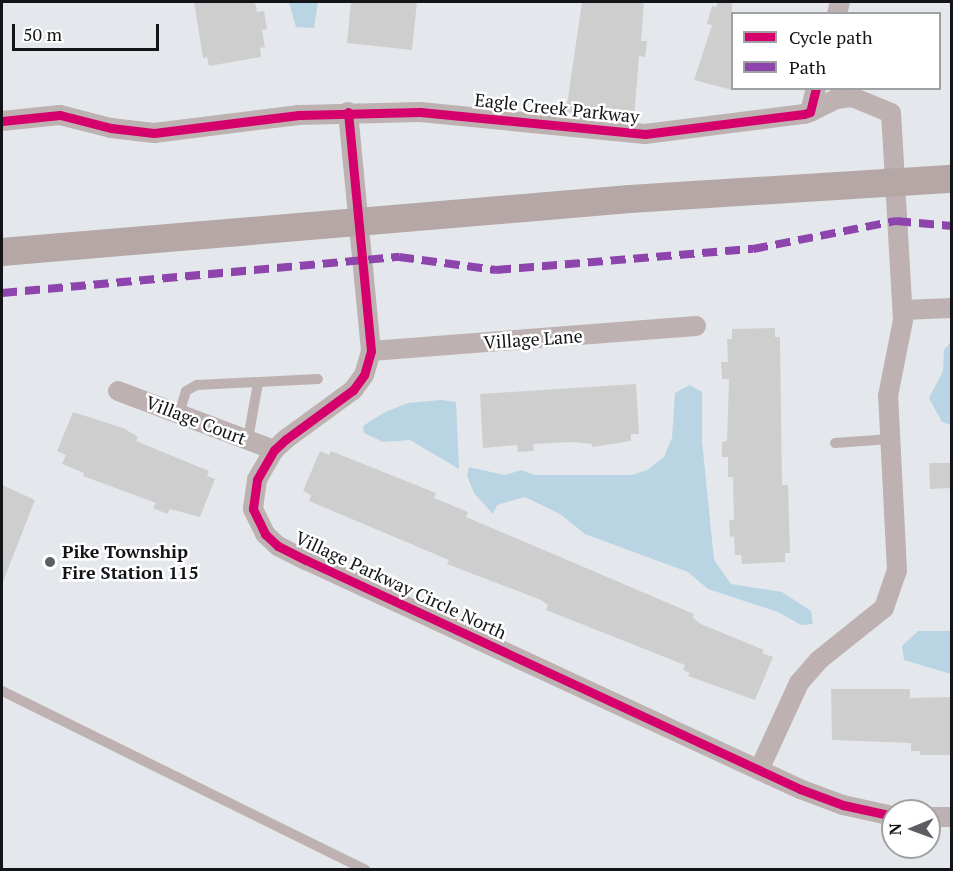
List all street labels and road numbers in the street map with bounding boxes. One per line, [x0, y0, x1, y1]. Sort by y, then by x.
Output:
street label: Eagle Creek Parkway [474, 89, 640, 127]
street label: Village Lane [483, 325, 583, 353]
street label: Village Court [143, 391, 249, 449]
street label: Village Parkway Circle North [292, 526, 510, 644]

